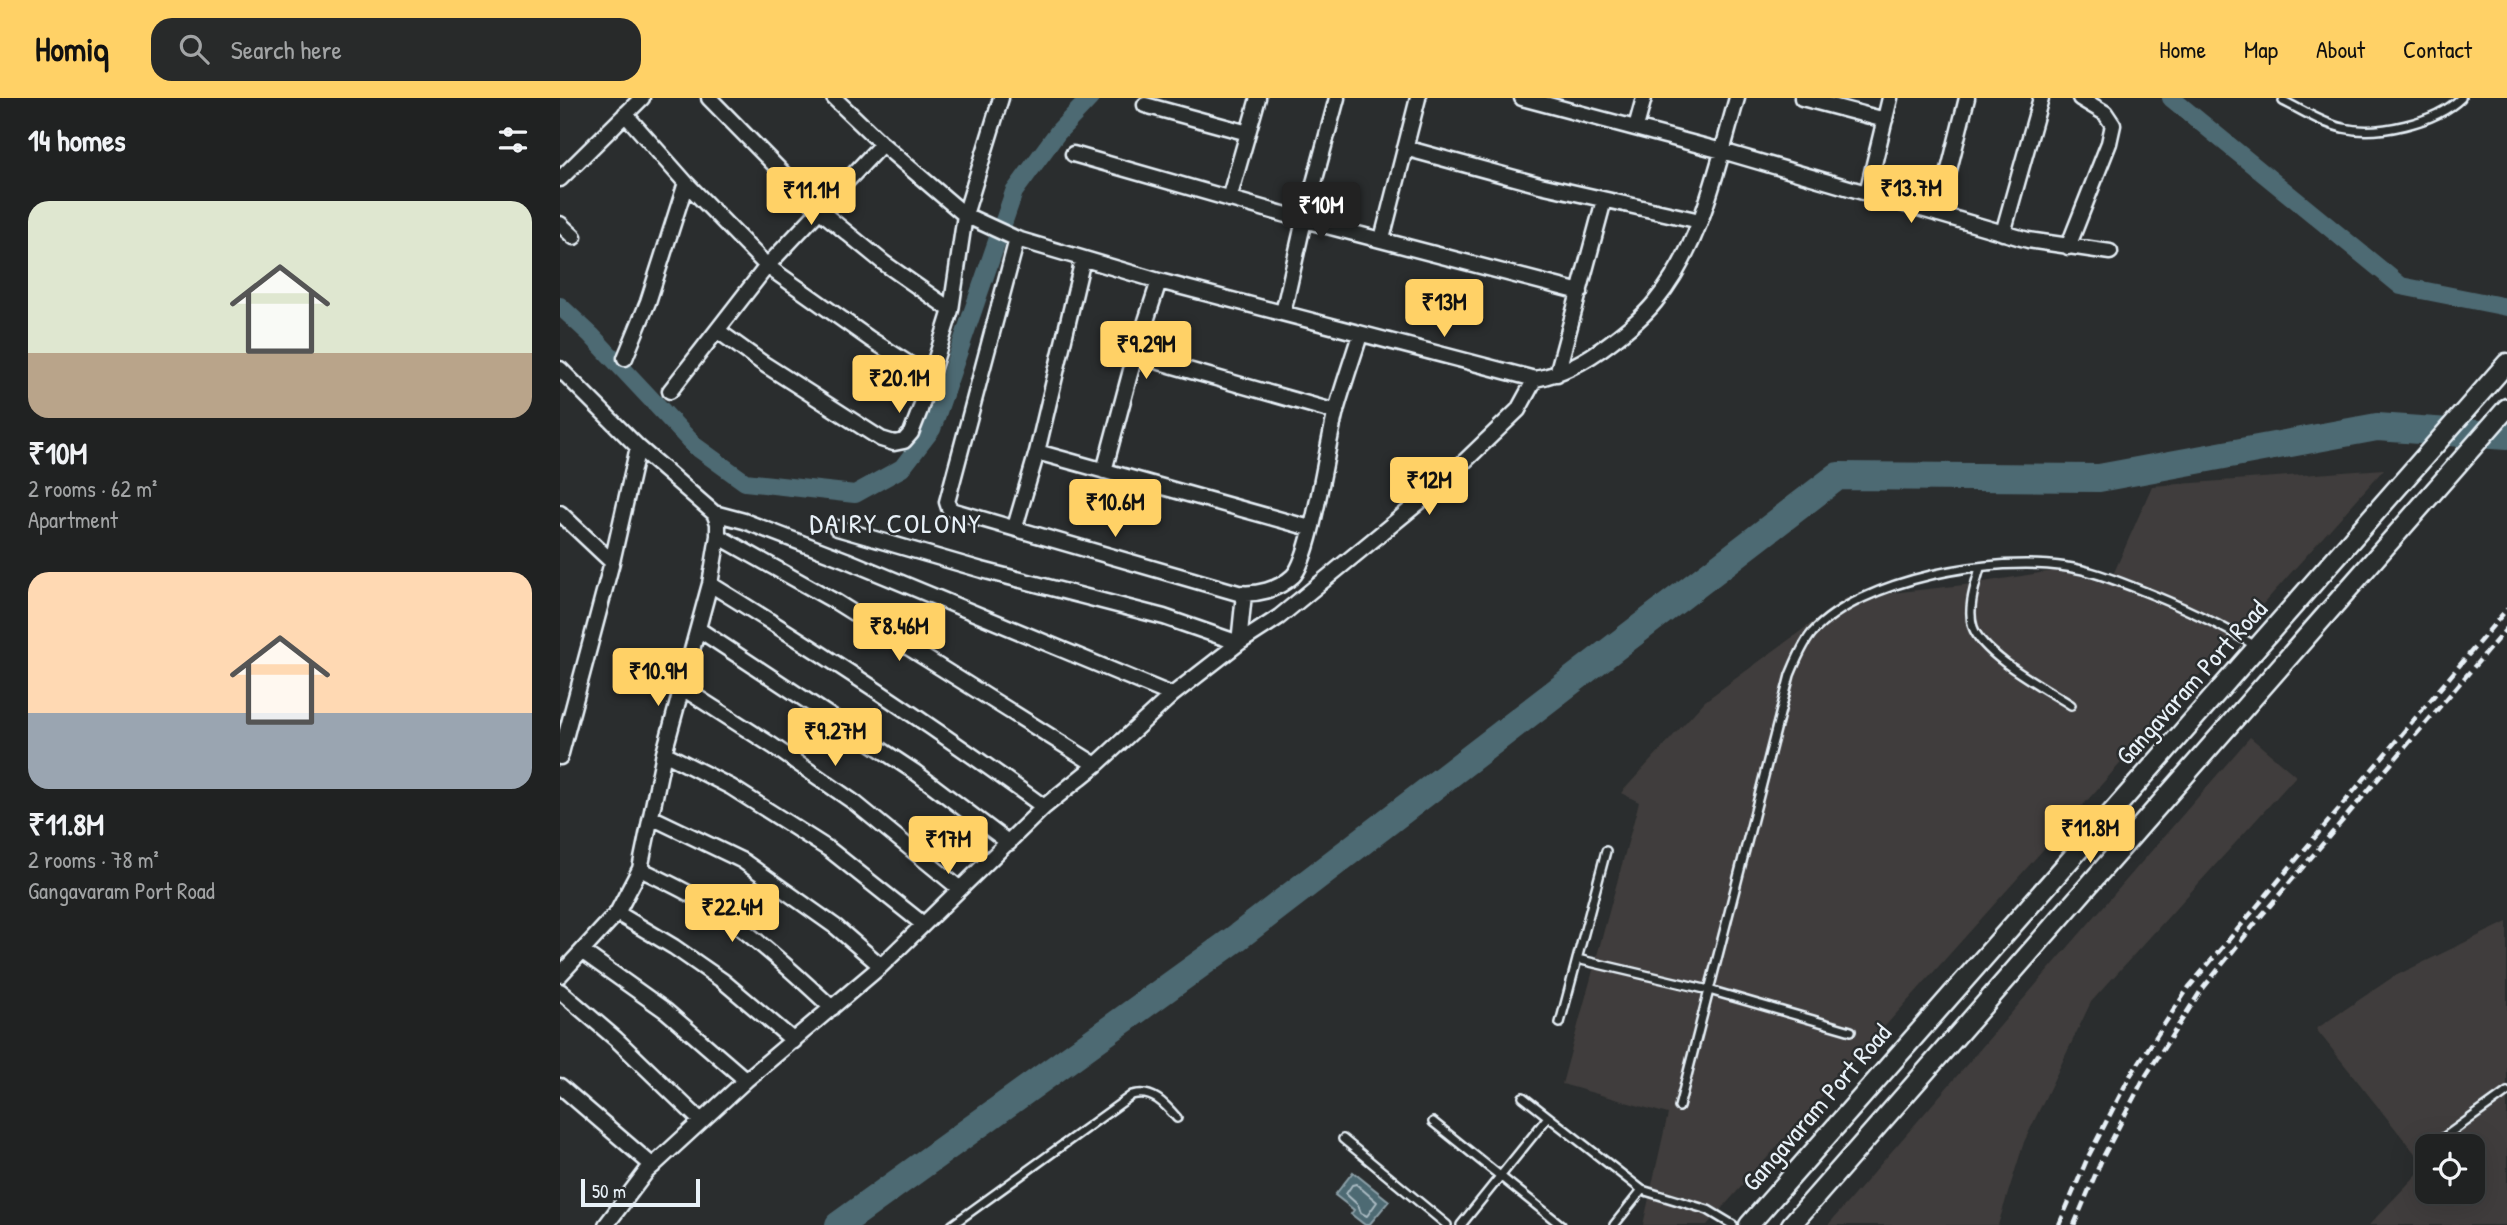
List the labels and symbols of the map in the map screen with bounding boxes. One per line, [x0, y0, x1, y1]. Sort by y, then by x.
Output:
pin: ₹13.7M [1854, 166, 1968, 225]
pin: ₹11.1M [754, 167, 868, 227]
pin: ₹10M [1280, 183, 1362, 242]
pin: ₹13M [1403, 280, 1485, 339]
pin: ₹9.29M [1089, 322, 1203, 381]
pin: ₹20.1M [842, 356, 956, 415]
pin: ₹12M [1388, 458, 1470, 517]
pin: ₹10.6M [1058, 480, 1172, 539]
district label: DAIRY COLONY [809, 504, 983, 542]
street label: Gangavaram Port Road [2107, 592, 2275, 772]
pin: ₹8.46M [842, 603, 956, 663]
pin: ₹10.9M [601, 648, 715, 708]
pin: ₹9.27M [778, 708, 892, 768]
pin: ₹11.8M [2033, 806, 2147, 865]
pin: ₹17M [907, 816, 989, 876]
pin: ₹22.4M [675, 884, 789, 944]
street label: Gangavaram Port Road [1734, 1016, 1898, 1198]
scale bar [581, 1176, 700, 1208]

